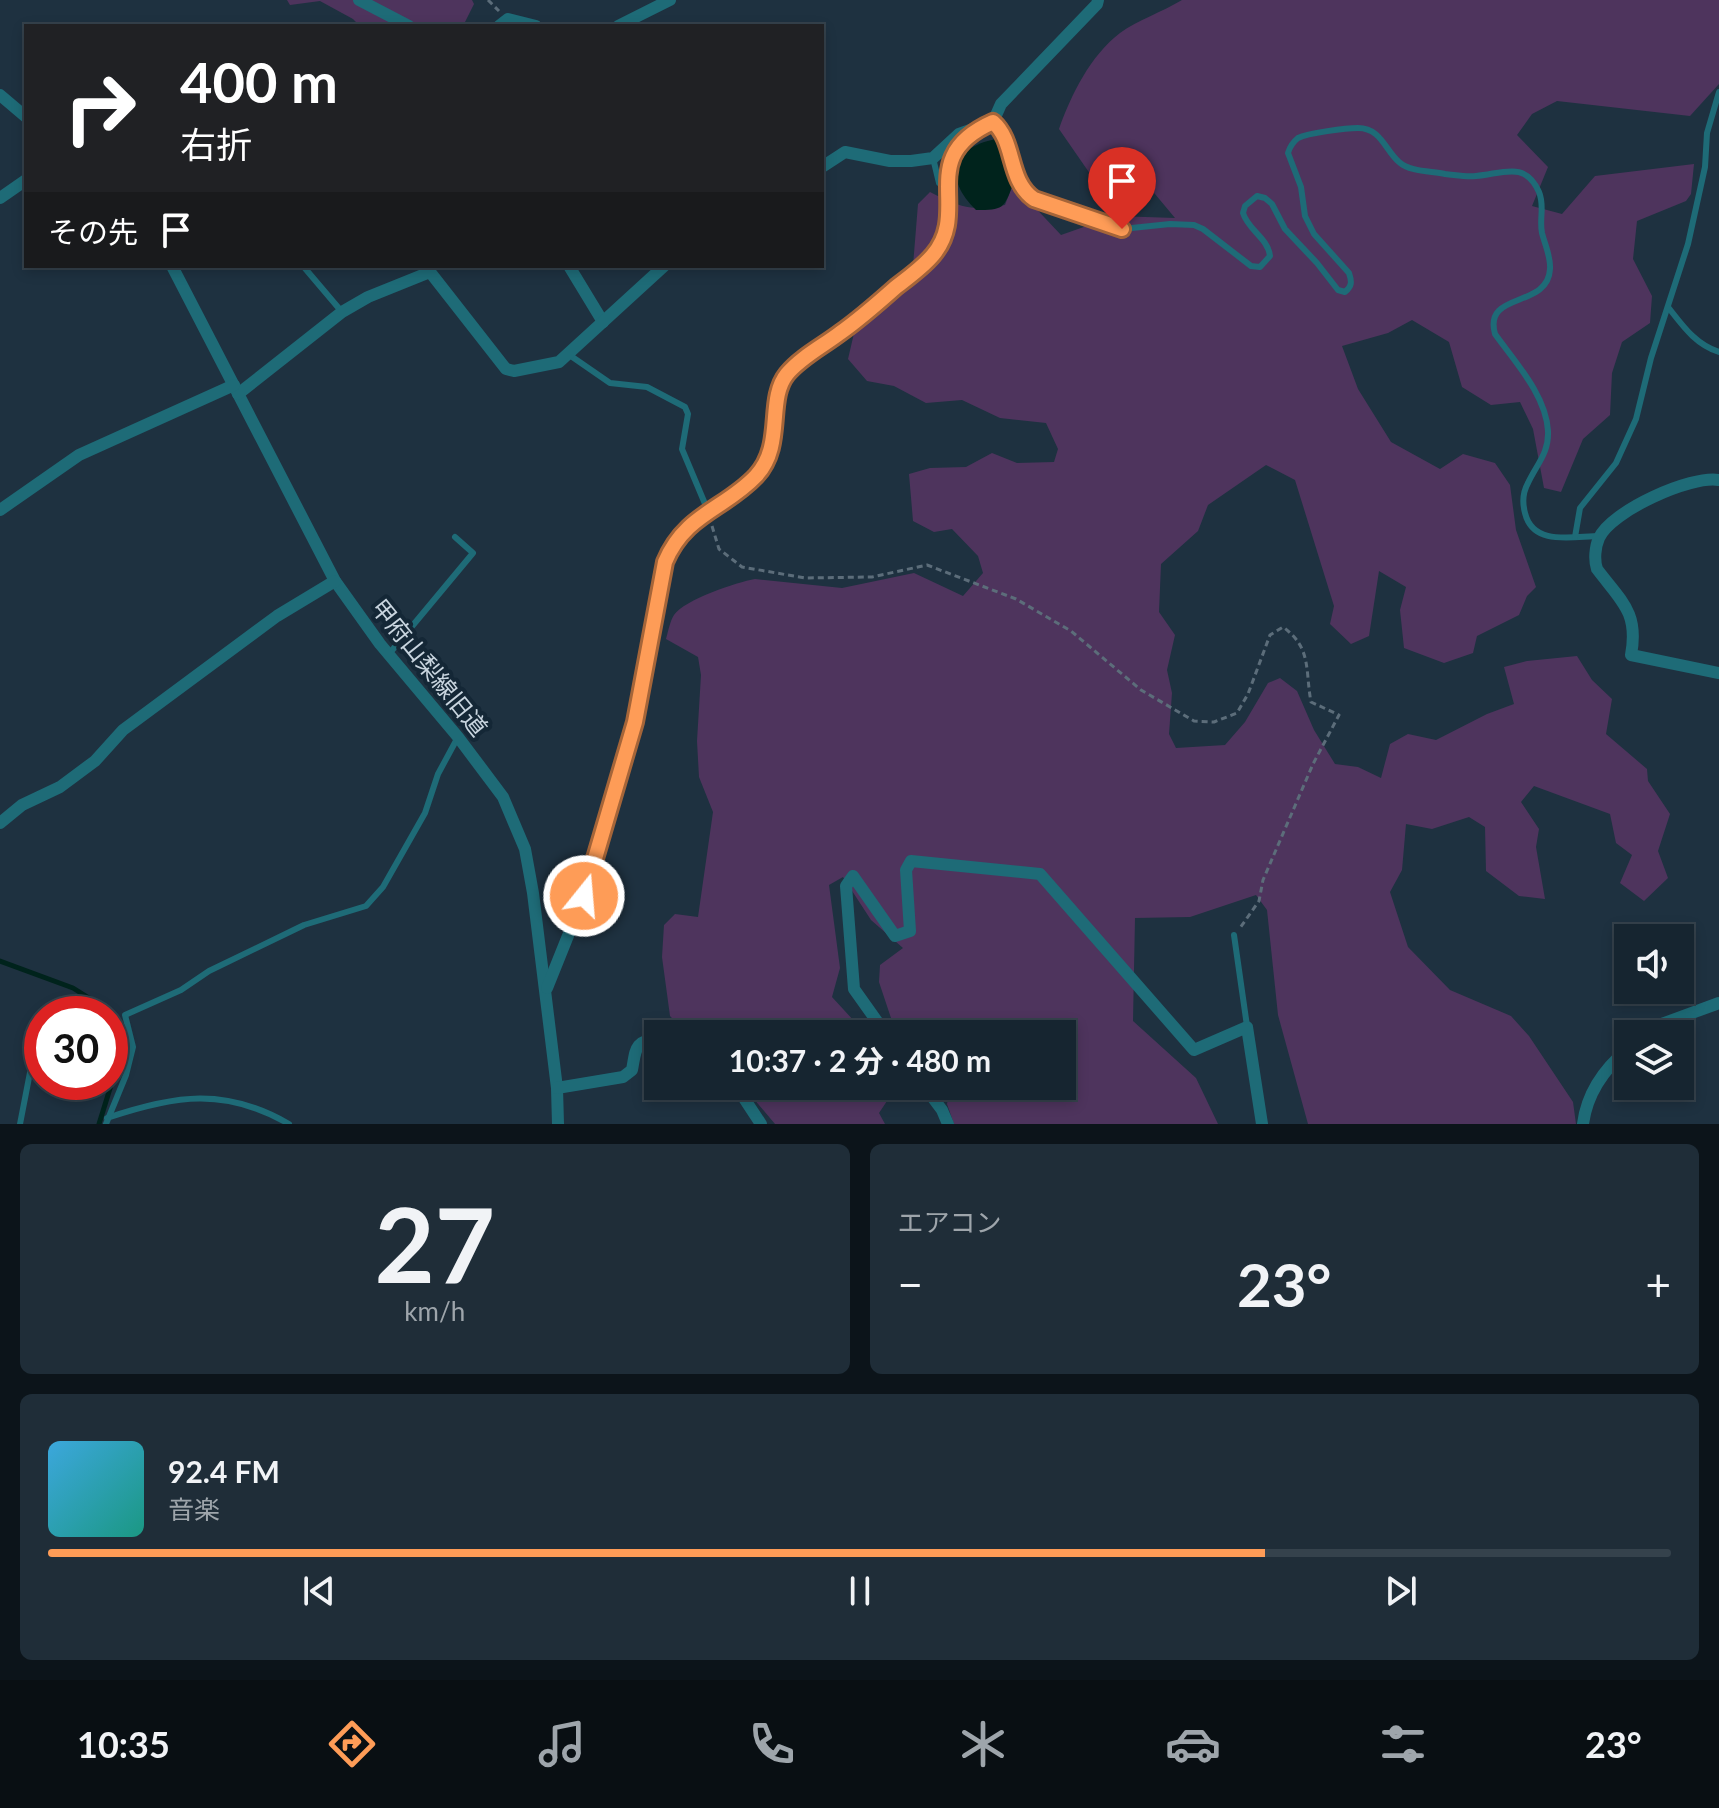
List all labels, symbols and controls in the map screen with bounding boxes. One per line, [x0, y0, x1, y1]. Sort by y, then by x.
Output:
text: 400 m [180, 48, 338, 115]
icon: right [48, 56, 152, 160]
text: 右折 [180, 122, 252, 166]
pin [1088, 147, 1156, 229]
icon: arrive [1100, 159, 1144, 203]
icon: arrive [154, 208, 198, 252]
text: その先 [48, 213, 138, 249]
street label: 甲府山梨線旧道 [366, 593, 494, 741]
position arrow [542, 854, 626, 938]
map controls [1614, 924, 1694, 1100]
button: sound [1614, 924, 1694, 1004]
speed limit sign: 30 [24, 996, 128, 1100]
button: layers [1614, 1020, 1694, 1100]
text: 10:37 · 2 分 · 480 m [729, 1042, 991, 1078]
text: 27 [374, 1180, 495, 1305]
text: エアコン [898, 1206, 1002, 1238]
text: 23° [1237, 1248, 1332, 1320]
text: − [898, 1258, 923, 1310]
text: + [1645, 1258, 1671, 1310]
text: km/h [404, 1295, 465, 1327]
text: 92.4 FM [168, 1453, 280, 1489]
text: 音楽 [168, 1493, 220, 1525]
icon: previous [297, 1569, 341, 1613]
icon: pause [838, 1569, 882, 1613]
icon: next [1379, 1569, 1423, 1613]
icon: directions [324, 1716, 380, 1772]
icon: music [534, 1716, 590, 1772]
icon: phone [744, 1716, 800, 1772]
icon: climate [955, 1716, 1011, 1772]
icon: car [1165, 1716, 1221, 1772]
icon: filters [1375, 1716, 1431, 1772]
text: 10:35 [77, 1722, 170, 1766]
text: 23° [1585, 1722, 1642, 1766]

